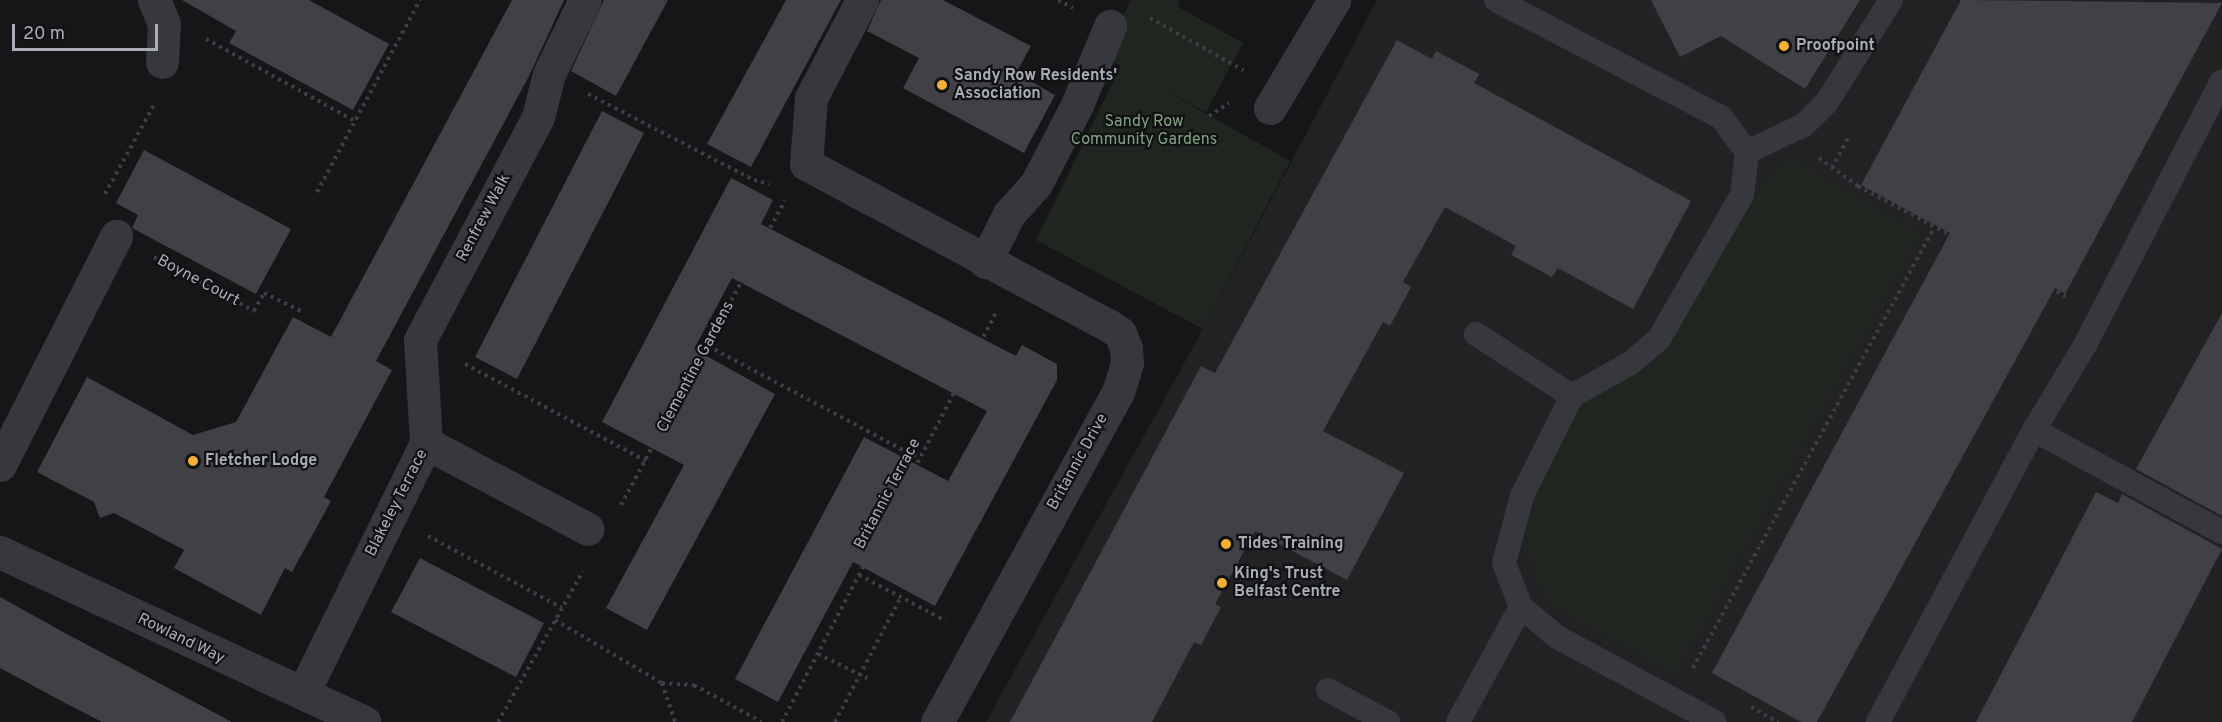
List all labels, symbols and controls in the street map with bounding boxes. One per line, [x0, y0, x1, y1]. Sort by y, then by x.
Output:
scale bar [15, 12, 160, 50]
text: 20 m [23, 23, 65, 46]
place label: Proofpoint [1796, 36, 1875, 56]
marker: Proofpoint [1777, 39, 1791, 53]
place label: Sandy Row Residents' Association [954, 66, 1117, 104]
marker: Sandy Row Residents' Association [935, 78, 949, 92]
park label: Sandy Row Community Gardens [1071, 112, 1217, 150]
street label: Renfrew Walk [453, 171, 515, 265]
street label: Boyne Court [153, 251, 243, 311]
street label: Clementine Gardens [653, 298, 739, 436]
street label: Britannic Drive [1044, 410, 1112, 514]
street label: Britannic Terrace [851, 435, 925, 553]
street label: Blakeley Terrace [362, 446, 432, 560]
place label: Fletcher Lodge [205, 451, 317, 471]
marker: Fletcher Lodge [186, 454, 200, 468]
place label: Tides Training [1238, 534, 1343, 554]
marker: Tides Training [1219, 537, 1233, 551]
place label: King's Trust Belfast Centre [1234, 564, 1340, 602]
marker: King's Trust Belfast Centre [1215, 576, 1229, 590]
street label: Rowland Way [134, 610, 228, 668]

